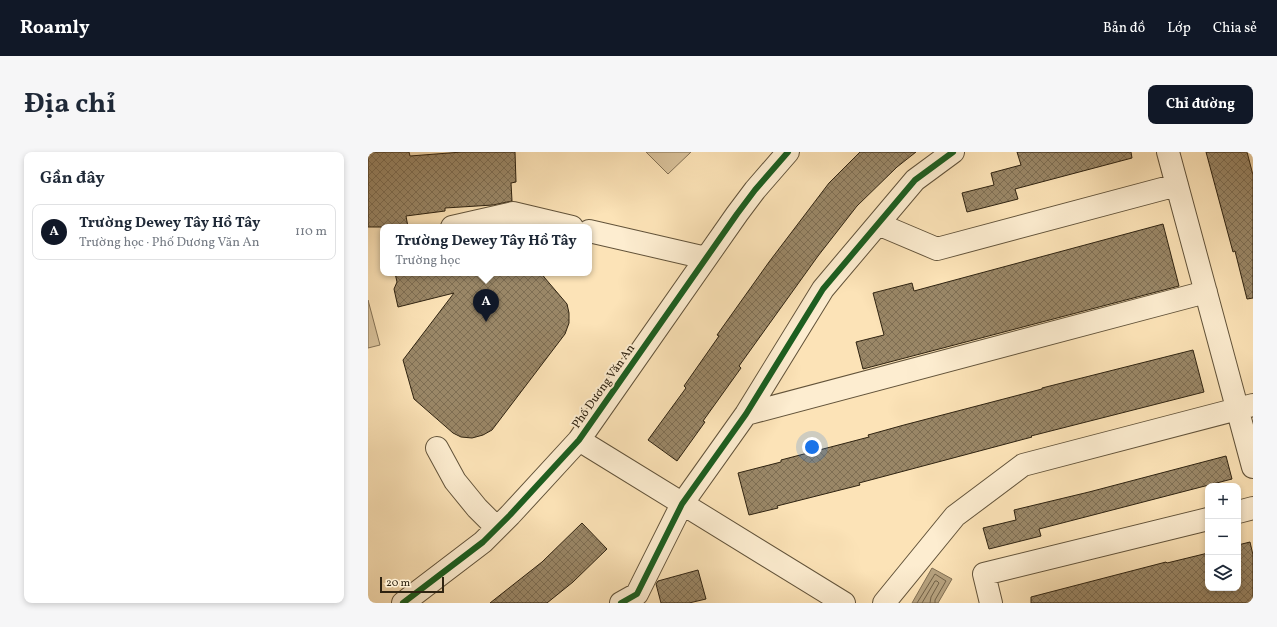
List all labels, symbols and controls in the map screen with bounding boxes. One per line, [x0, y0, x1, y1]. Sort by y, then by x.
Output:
text: Roamly [20, 15, 90, 41]
text: Bản đồ [1103, 19, 1145, 38]
text: Lớp [1167, 19, 1191, 38]
text: Chia sẻ [1213, 19, 1257, 38]
text: Địa chỉ [24, 85, 116, 124]
button: Chỉ đường [1148, 85, 1253, 124]
text: Gần đây [40, 167, 105, 190]
text: Trường Dewey Tây Hồ Tây [79, 213, 260, 234]
text: A [49, 223, 59, 241]
text: 110 m [295, 223, 327, 241]
popup [380, 224, 592, 276]
text: Trường Dewey Tây Hồ Tây [395, 231, 577, 252]
text: Trường học · Phố Dương Văn An [79, 234, 260, 252]
text: Trường học [395, 252, 460, 270]
pin: A [473, 289, 499, 322]
street label: Phố Dương Văn An [569, 341, 639, 432]
your location [802, 437, 822, 457]
map controls [1205, 483, 1241, 591]
button: + [1205, 483, 1241, 519]
button: − [1205, 519, 1241, 555]
button: layers [1205, 555, 1241, 591]
scale bar [380, 575, 444, 594]
text: 20 m [386, 576, 410, 591]

